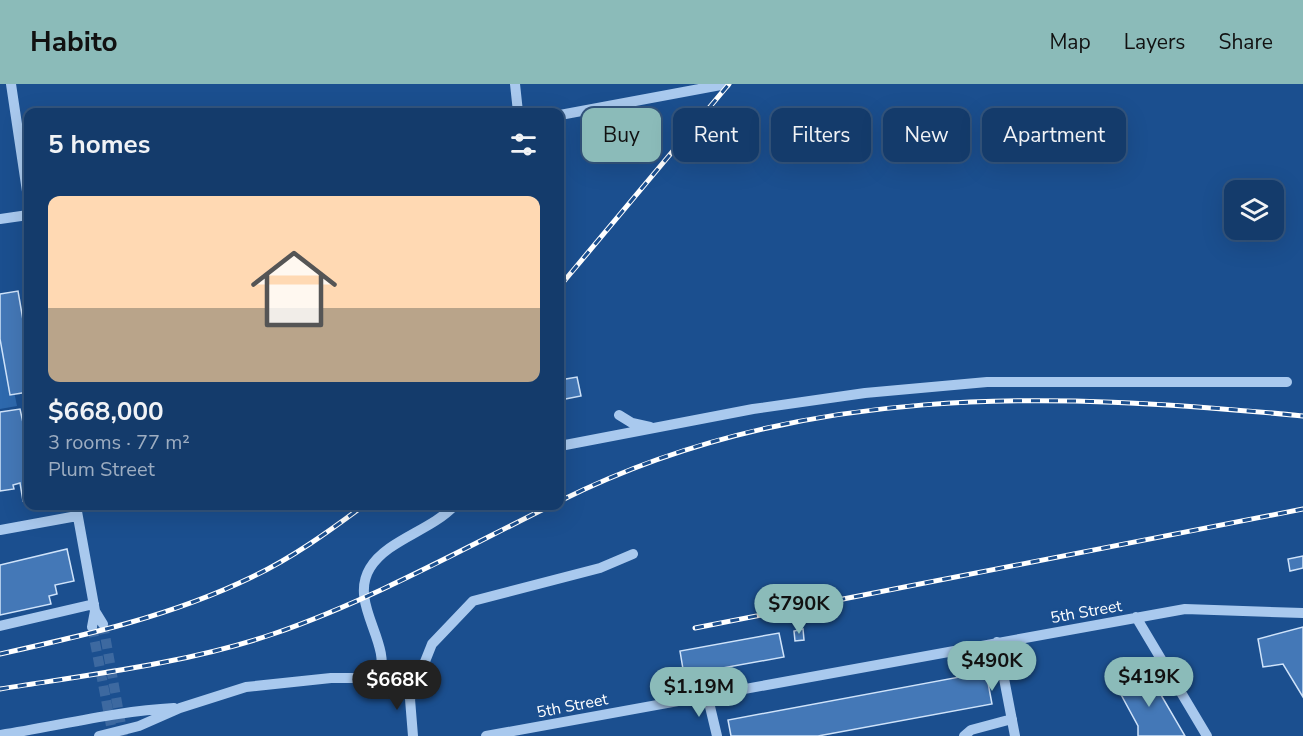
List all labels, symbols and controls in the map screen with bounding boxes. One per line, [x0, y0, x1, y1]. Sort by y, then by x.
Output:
text: Habito [30, 23, 118, 61]
text: Map [1049, 28, 1091, 56]
text: Layers [1124, 28, 1185, 56]
text: Share [1218, 28, 1273, 56]
chip: Buy [582, 108, 661, 162]
chip: Rent [673, 108, 759, 162]
chip: Filters [771, 108, 871, 162]
chip: New [883, 108, 970, 162]
chip: Apartment [982, 108, 1126, 162]
text: 5 homes [48, 127, 150, 162]
icon: filters [507, 128, 540, 161]
map controls [1224, 180, 1284, 240]
button: layers [1224, 180, 1284, 240]
icon: home [240, 235, 348, 343]
text: $668,000 [48, 394, 164, 429]
text: 3 rooms · 77 m² [48, 429, 190, 456]
text: Plum Street [48, 456, 155, 483]
pin: $790K [757, 584, 841, 635]
text: $790K [768, 590, 830, 617]
street label: 5th Street [1049, 595, 1124, 629]
pin: $490K [950, 641, 1034, 692]
text: $490K [961, 647, 1023, 674]
pin: $419K [1107, 657, 1191, 708]
pin: $668K [355, 660, 439, 711]
text: $419K [1118, 663, 1180, 690]
text: $668K [366, 666, 428, 693]
pin: $1.19M [650, 667, 748, 718]
text: $1.19M [664, 673, 734, 700]
street label: 5th Street [535, 688, 610, 724]

